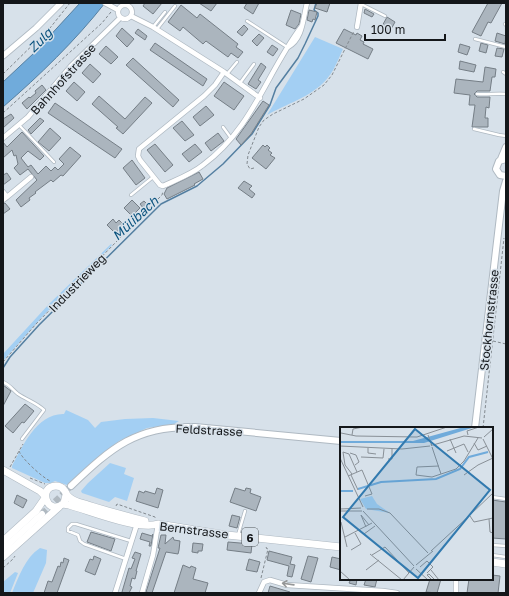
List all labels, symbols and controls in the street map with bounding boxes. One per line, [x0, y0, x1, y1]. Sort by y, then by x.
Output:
scale bar [365, 16, 445, 42]
text: 100 m [371, 22, 405, 37]
water label: Zulg [25, 24, 56, 55]
street label: Bahnhofstrasse [27, 40, 99, 118]
water label: Mülibach [109, 192, 162, 243]
street label: Industrieweg [45, 251, 109, 315]
street label: Stockhornstrasse [476, 269, 502, 371]
street label: Feldstrasse [175, 421, 243, 439]
inset map [340, 427, 493, 580]
street label: Bernstrasse [159, 518, 229, 542]
road number: 6 [242, 528, 258, 546]
one-way arrow [282, 580, 295, 588]

